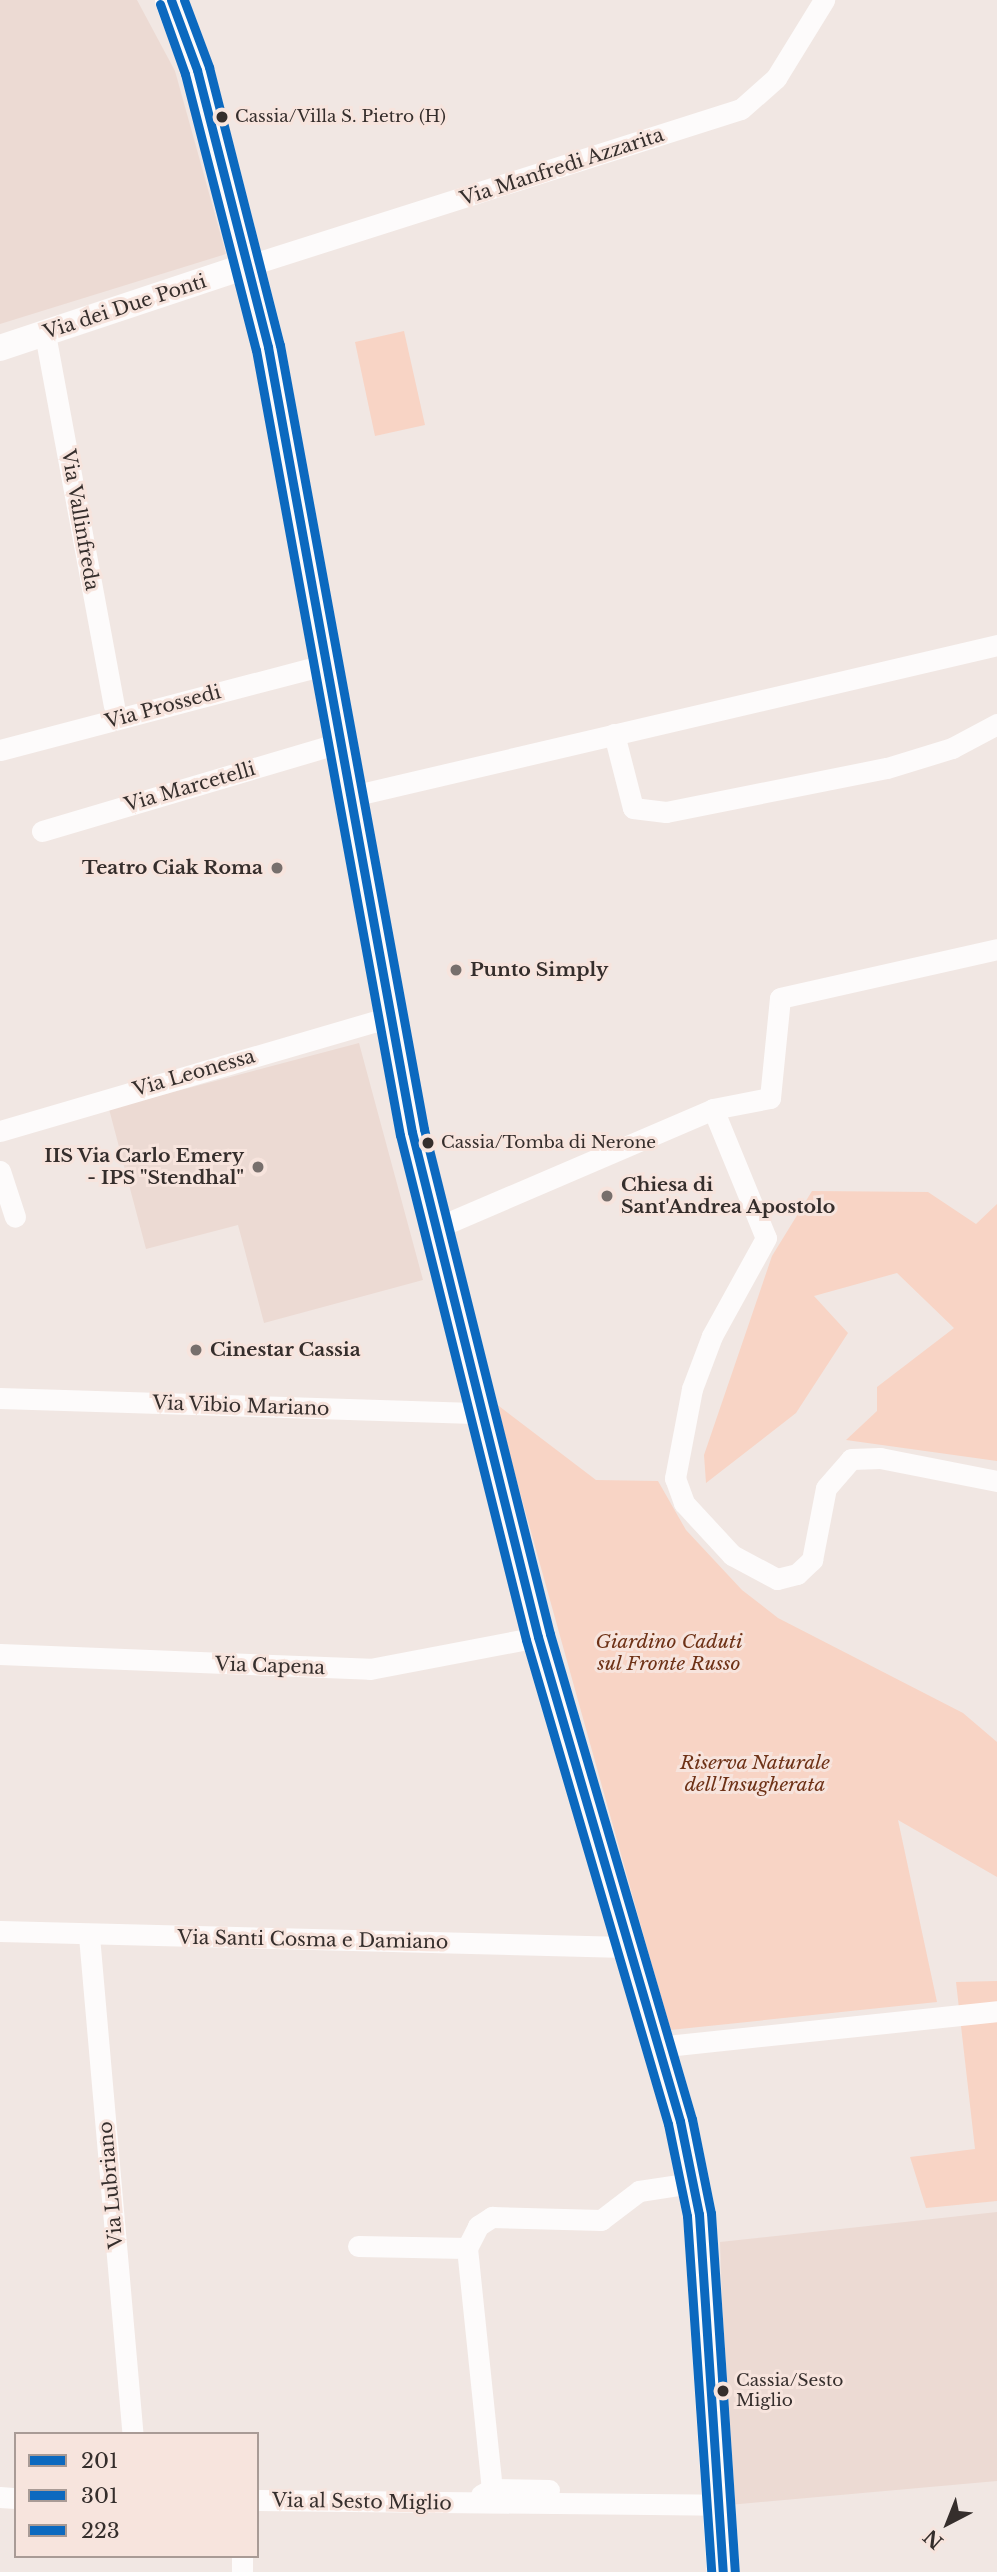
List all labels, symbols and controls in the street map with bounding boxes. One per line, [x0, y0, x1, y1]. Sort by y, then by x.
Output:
place label: Cassia/Villa S. Pietro (H) [235, 107, 446, 127]
marker: Cassia/Villa S. Pietro (H) [215, 110, 229, 124]
street label: Via Manfredi Azzarita [457, 123, 667, 211]
street label: Via dei Due Ponti [40, 270, 210, 344]
street label: Via Vallinfreda [56, 447, 104, 593]
street label: Via Prossedi [103, 681, 223, 733]
street label: Via Marcetelli [122, 757, 258, 817]
place label: Teatro Ciak Roma [82, 857, 263, 879]
marker: Teatro Ciak Roma [269, 860, 285, 876]
place label: Punto Simply [470, 959, 608, 981]
marker: Punto Simply [448, 962, 464, 978]
street label: Via Leonessa [130, 1045, 258, 1101]
place label: Cassia/Tomba di Nerone [441, 1133, 656, 1153]
marker: Cassia/Tomba di Nerone [421, 1136, 435, 1150]
place label: IIS Via Carlo Emery - IPS "Stendhal" [43, 1145, 244, 1189]
marker: IIS Via Carlo Emery - IPS "Stendhal" [250, 1159, 266, 1175]
place label: Chiesa di Sant'Andrea Apostolo [621, 1174, 836, 1218]
marker: Chiesa di Sant'Andrea Apostolo [599, 1188, 615, 1204]
place label: Cinestar Cassia [210, 1339, 361, 1361]
marker: Cinestar Cassia [188, 1342, 204, 1358]
street label: Via Vibio Mariano [152, 1392, 330, 1420]
park label: Giardino Caduti sul Fronte Russo [596, 1631, 742, 1675]
street label: Via Capena [214, 1653, 326, 1679]
park label: Riserva Naturale dell'Insugherata [680, 1752, 830, 1796]
street label: Via Santi Cosma e Damiano [177, 1926, 449, 1954]
street label: Via Lubriano [94, 2120, 128, 2250]
place label: Cassia/Sesto Miglio [736, 2371, 843, 2411]
marker: Cassia/Sesto Miglio [716, 2384, 730, 2398]
legend [14, 2432, 259, 2558]
text: 201 [81, 2448, 118, 2474]
text: 301 [81, 2483, 118, 2509]
north arrow [913, 2488, 983, 2558]
street label: Via al Sesto Miglio [272, 2489, 452, 2515]
text: 223 [81, 2518, 120, 2544]
text: N [919, 2524, 948, 2554]

